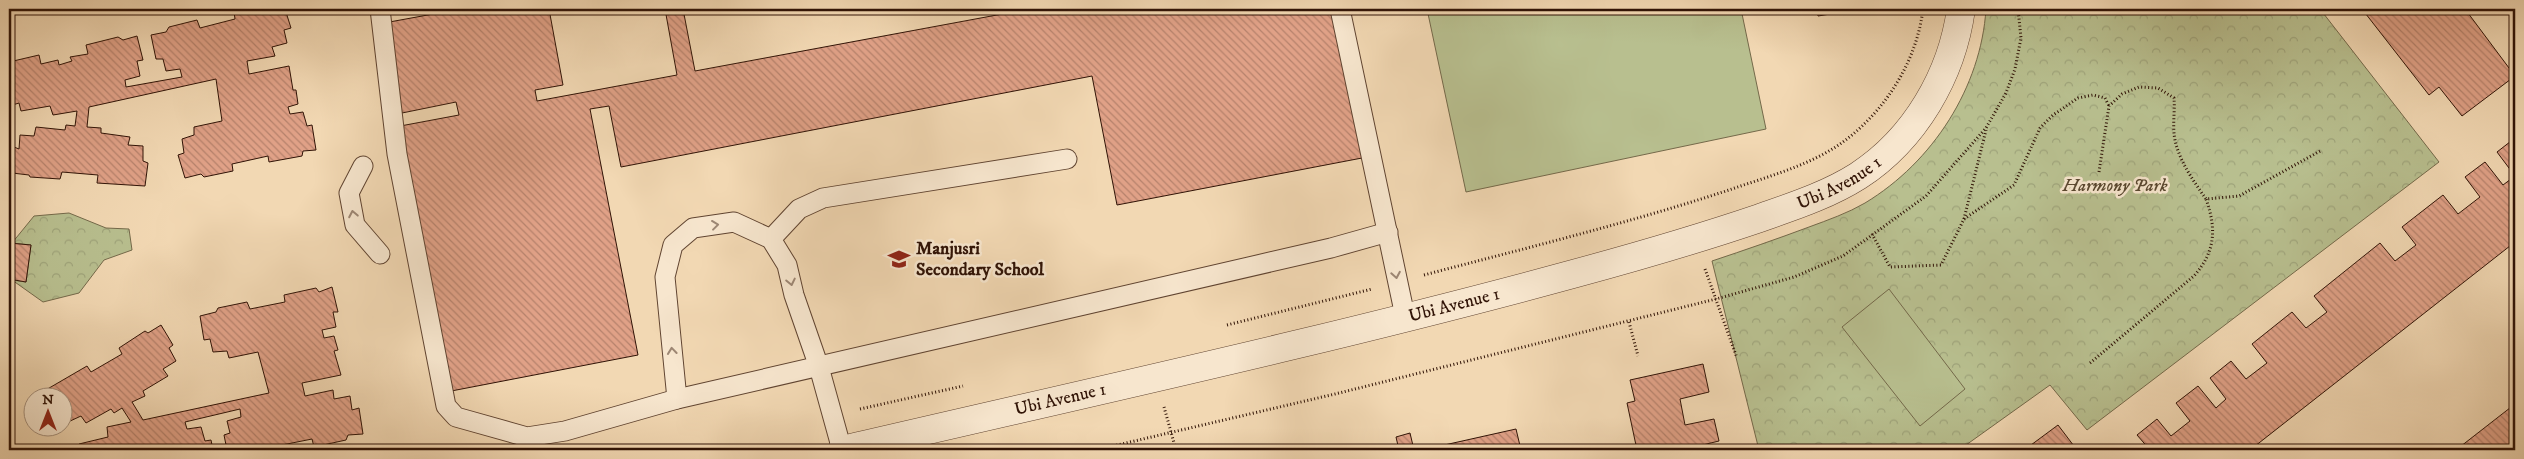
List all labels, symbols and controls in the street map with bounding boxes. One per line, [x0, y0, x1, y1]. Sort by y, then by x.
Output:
street label: Ubi Avenue 1 [1794, 152, 1886, 215]
park label: Harmony Park [2062, 175, 2168, 197]
one-way arrow [349, 210, 359, 219]
one-way arrow [711, 220, 719, 231]
place label: Manjusri Secondary School [916, 238, 1044, 281]
school or university icon: Manjusri Secondary School [886, 246, 912, 272]
one-way arrow [1390, 270, 1401, 279]
one-way arrow [785, 278, 796, 287]
street label: Ubi Avenue 1 [1406, 283, 1502, 328]
one-way arrow [667, 347, 678, 355]
street label: Ubi Avenue 1 [1012, 378, 1108, 421]
north arrow [22, 386, 72, 436]
text: N [42, 391, 54, 409]

